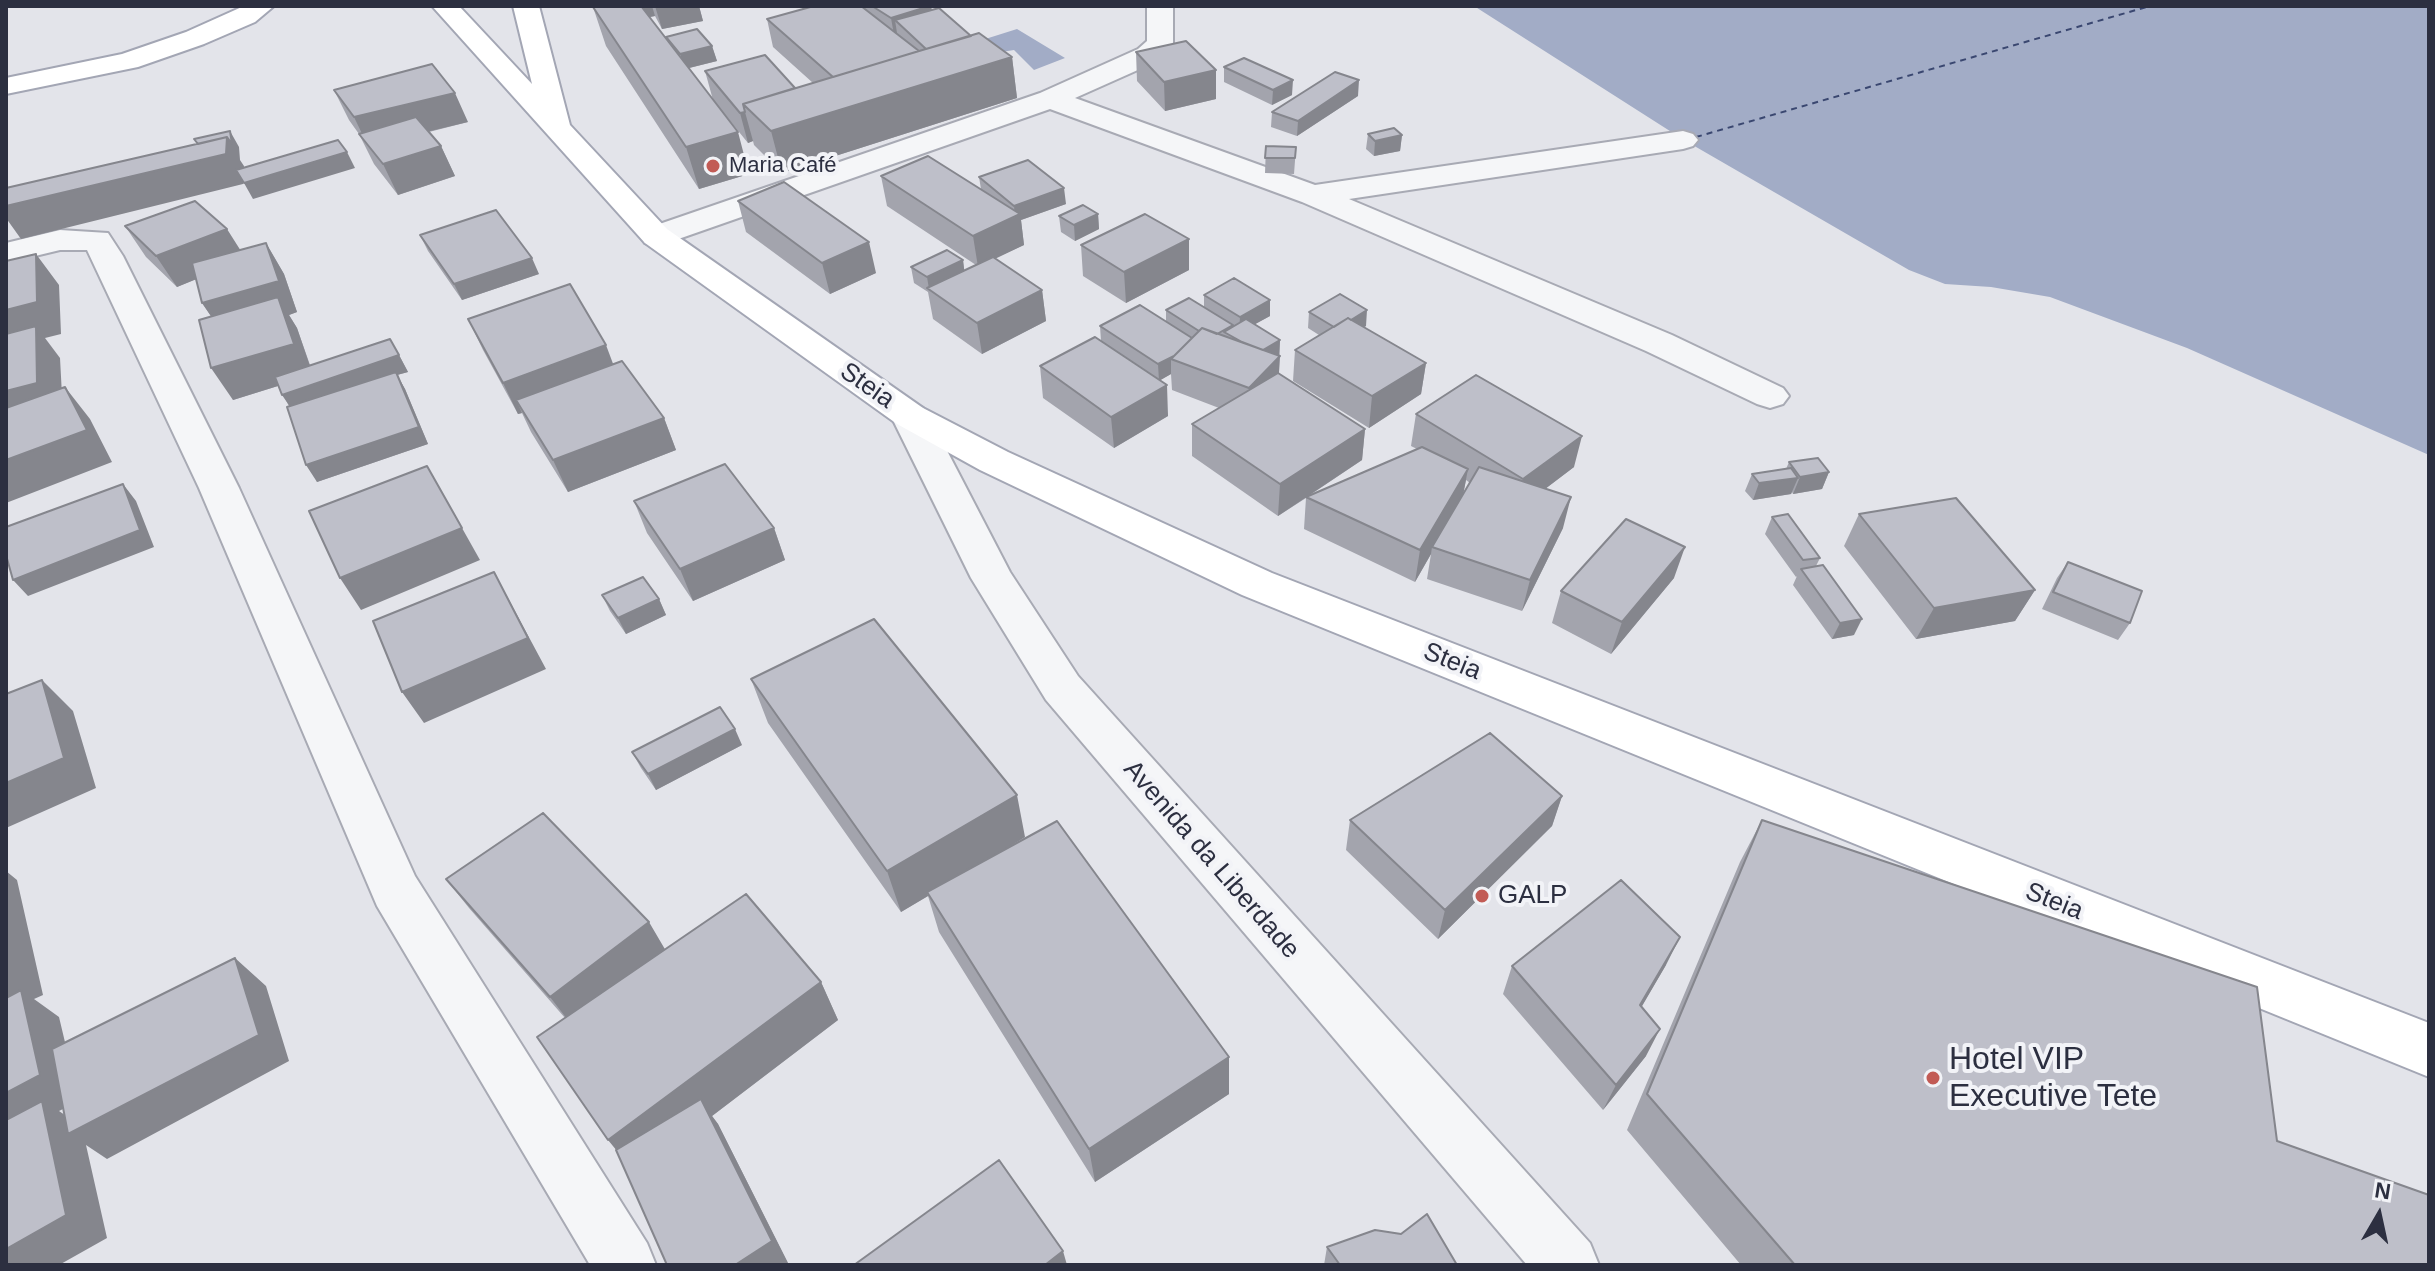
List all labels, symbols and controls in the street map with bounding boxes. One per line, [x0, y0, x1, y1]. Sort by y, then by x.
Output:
place label: Maria Café [729, 153, 837, 179]
marker: Maria Café [704, 157, 722, 175]
street label: Steia [834, 356, 900, 416]
street label: Steia [1419, 636, 1485, 688]
street label: Avenida da Liberdade [1116, 754, 1306, 966]
street label: Steia [2021, 876, 2087, 928]
place label: GALP [1498, 880, 1567, 912]
marker: GALP [1473, 887, 1491, 905]
place label: Hotel VIP Executive Tete [1949, 1041, 2157, 1116]
marker: Hotel VIP Executive Tete [1924, 1069, 1942, 1087]
north arrow [2339, 1175, 2419, 1255]
text: N [2373, 1177, 2393, 1204]

